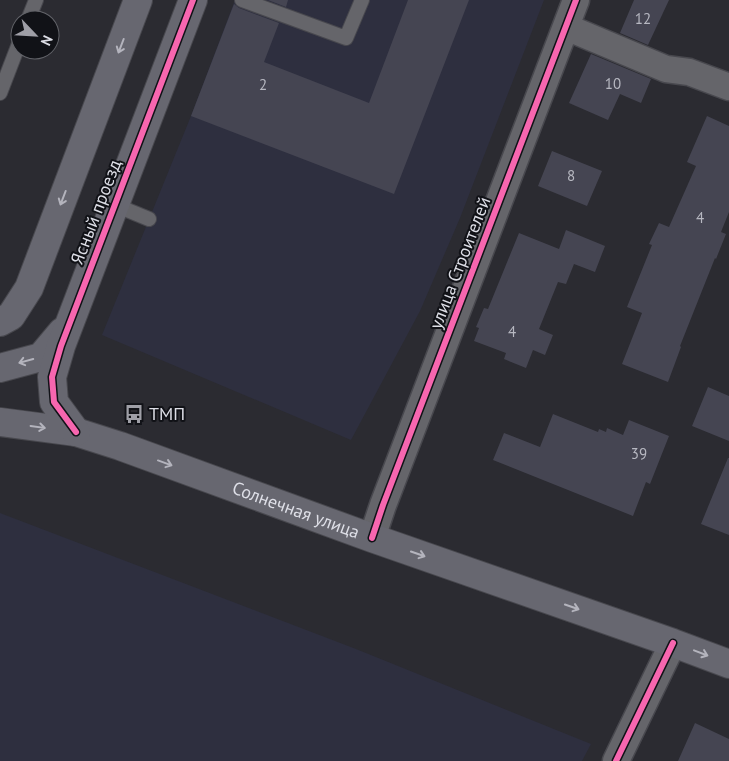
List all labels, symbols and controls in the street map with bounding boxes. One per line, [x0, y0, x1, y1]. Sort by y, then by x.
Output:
house number: 12 [635, 9, 651, 28]
north arrow [10, 10, 60, 60]
text: N [37, 33, 57, 48]
one-way arrow [115, 38, 124, 53]
house number: 10 [605, 74, 621, 93]
house number: 2 [259, 75, 267, 94]
street label: Ясный проезд [65, 156, 126, 267]
house number: 8 [567, 166, 575, 185]
one-way arrow [58, 190, 68, 205]
street label: улица Строителей [424, 193, 495, 332]
house number: 4 [696, 208, 704, 227]
house number: 4 [508, 322, 516, 341]
one-way arrow [19, 357, 35, 366]
place label: ТМП [149, 402, 185, 425]
bus stop icon: ТМП [123, 403, 145, 425]
one-way arrow [30, 422, 46, 432]
house number: 39 [631, 444, 647, 463]
one-way arrow [157, 459, 173, 468]
street label: Солнечная улица [229, 476, 363, 543]
one-way arrow [410, 550, 426, 559]
one-way arrow [564, 603, 579, 612]
one-way arrow [693, 649, 708, 659]

